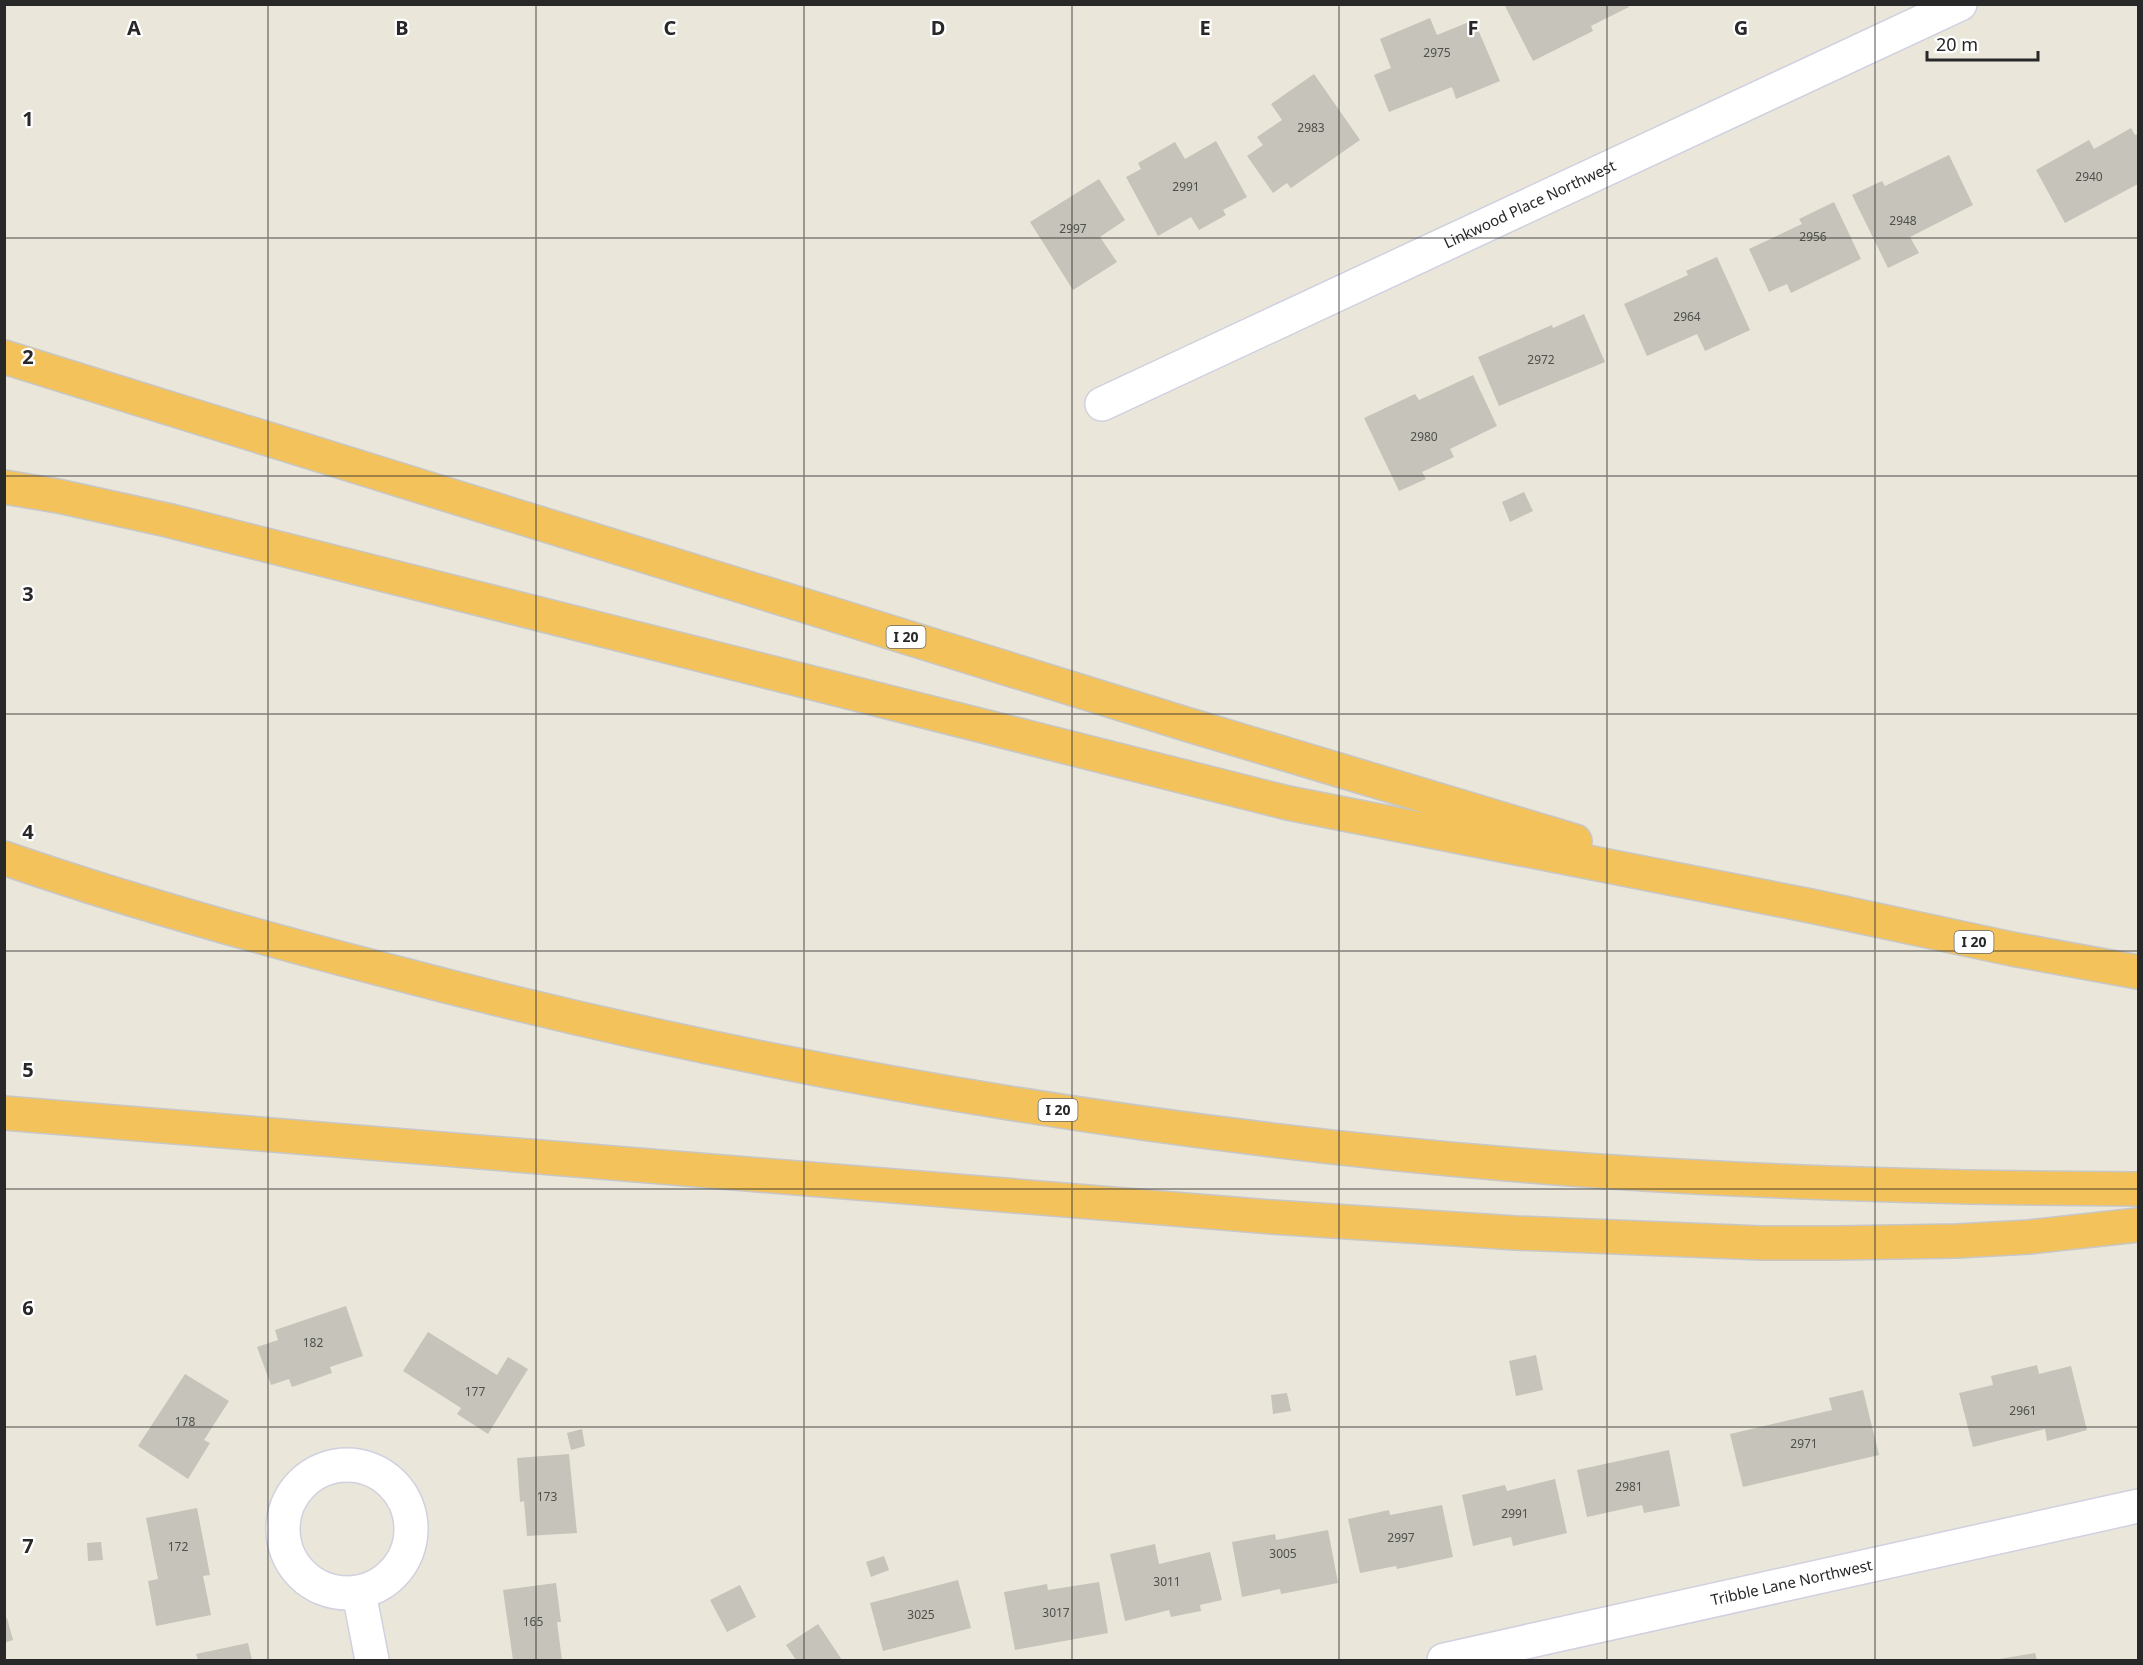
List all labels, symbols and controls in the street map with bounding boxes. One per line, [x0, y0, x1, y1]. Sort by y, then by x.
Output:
text: A [127, 14, 141, 41]
text: B [395, 14, 409, 41]
text: C [664, 14, 677, 41]
text: D [931, 14, 945, 41]
text: E [1199, 14, 1211, 41]
text: F [1468, 14, 1478, 41]
text: G [1734, 14, 1748, 41]
scale bar [1927, 24, 2038, 62]
text: 20 m [1936, 32, 1978, 56]
house number: 2975 [1423, 44, 1451, 61]
text: 1 [22, 105, 34, 132]
house number: 2983 [1297, 119, 1325, 136]
street label: Linkwood Place Northwest [1440, 155, 1619, 252]
house number: 2940 [2075, 168, 2103, 185]
house number: 2991 [1172, 178, 1200, 195]
house number: 2948 [1889, 212, 1917, 229]
house number: 2997 [1059, 220, 1087, 237]
house number: 2956 [1799, 228, 1827, 245]
house number: 2964 [1673, 308, 1701, 325]
text: 2 [22, 343, 34, 370]
house number: 2972 [1527, 351, 1555, 368]
house number: 2980 [1410, 428, 1438, 445]
text: 3 [22, 580, 34, 607]
road number: I 20 [886, 626, 926, 648]
text: 4 [22, 818, 34, 845]
road number: I 20 [1954, 931, 1994, 953]
text: 5 [22, 1056, 34, 1083]
road number: I 20 [1038, 1099, 1078, 1121]
text: 6 [22, 1294, 34, 1321]
house number: 182 [303, 1334, 323, 1351]
house number: 177 [465, 1383, 485, 1400]
house number: 2961 [2009, 1402, 2037, 1419]
house number: 178 [175, 1413, 195, 1430]
house number: 2971 [1790, 1435, 1818, 1452]
house number: 2981 [1615, 1478, 1643, 1495]
house number: 173 [537, 1488, 557, 1505]
house number: 2991 [1501, 1505, 1529, 1522]
house number: 2997 [1387, 1529, 1415, 1546]
text: 7 [22, 1532, 34, 1559]
house number: 172 [168, 1538, 188, 1555]
house number: 3005 [1269, 1545, 1297, 1562]
street label: Tribble Lane Northwest [1709, 1554, 1874, 1609]
house number: 3011 [1153, 1573, 1181, 1590]
house number: 3017 [1042, 1604, 1070, 1621]
house number: 3025 [907, 1606, 935, 1623]
house number: 165 [523, 1613, 543, 1630]

